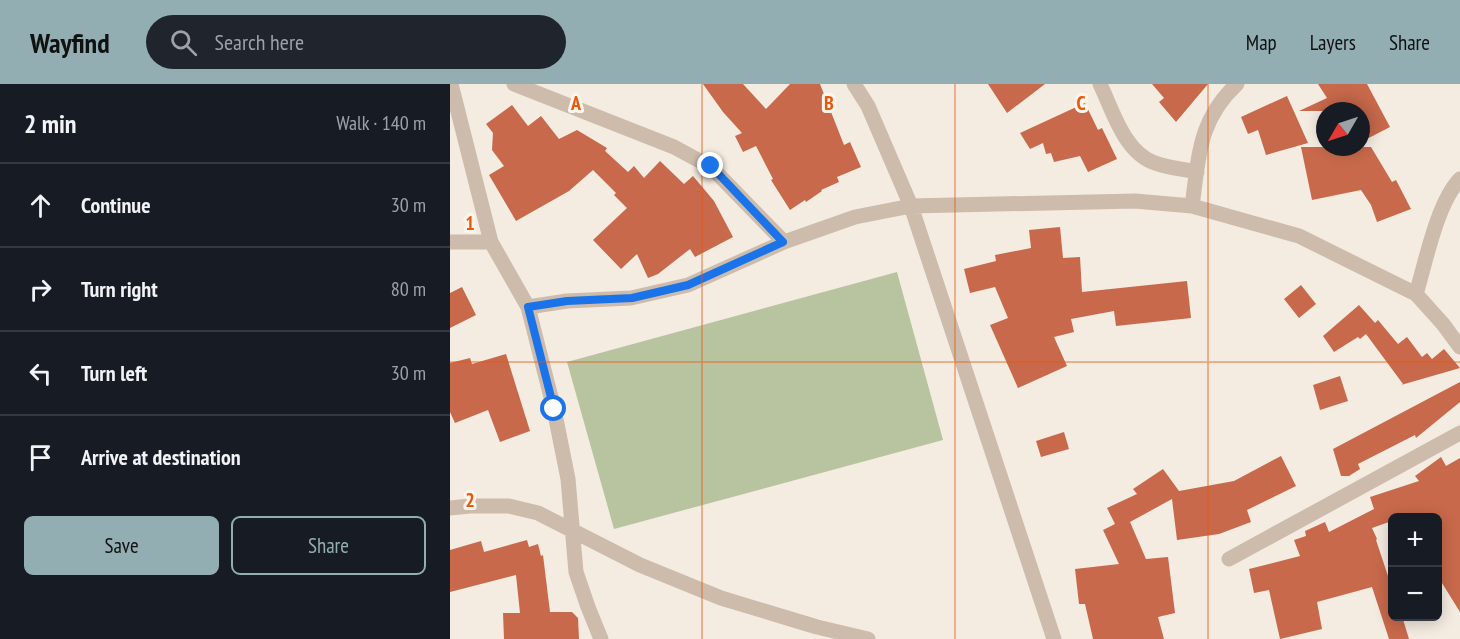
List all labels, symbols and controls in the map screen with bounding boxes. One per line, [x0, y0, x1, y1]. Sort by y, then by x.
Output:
search box [146, 15, 566, 69]
text: Wayfind [30, 24, 110, 61]
icon: search [167, 26, 200, 59]
text: Search here [215, 28, 304, 56]
text: Map [1246, 29, 1277, 56]
text: Layers [1310, 29, 1356, 56]
text: Share [1389, 29, 1430, 56]
text: A [570, 90, 582, 116]
text: B [824, 90, 834, 116]
text: C [1076, 90, 1086, 116]
north arrow [1316, 102, 1370, 156]
text: 2 min [24, 107, 77, 140]
text: Walk · 140 m [336, 110, 426, 136]
route end [697, 152, 723, 178]
icon: ahead [24, 189, 57, 222]
text: Continue [81, 191, 151, 219]
text: 30 m [391, 192, 426, 218]
text: 1 [465, 210, 475, 236]
icon: right [24, 273, 57, 306]
text: Turn right [81, 275, 158, 303]
text: 80 m [391, 276, 426, 302]
icon: left [24, 357, 57, 390]
text: Turn left [81, 359, 147, 387]
text: 30 m [391, 360, 426, 386]
route start [540, 395, 566, 421]
icon: arrive [24, 441, 57, 474]
text: Arrive at destination [81, 443, 241, 471]
text: 2 [465, 487, 475, 513]
map controls [1388, 513, 1442, 621]
button: + [1388, 513, 1442, 567]
button: Save [24, 516, 219, 575]
button: Share [231, 516, 426, 575]
button: − [1388, 567, 1442, 621]

